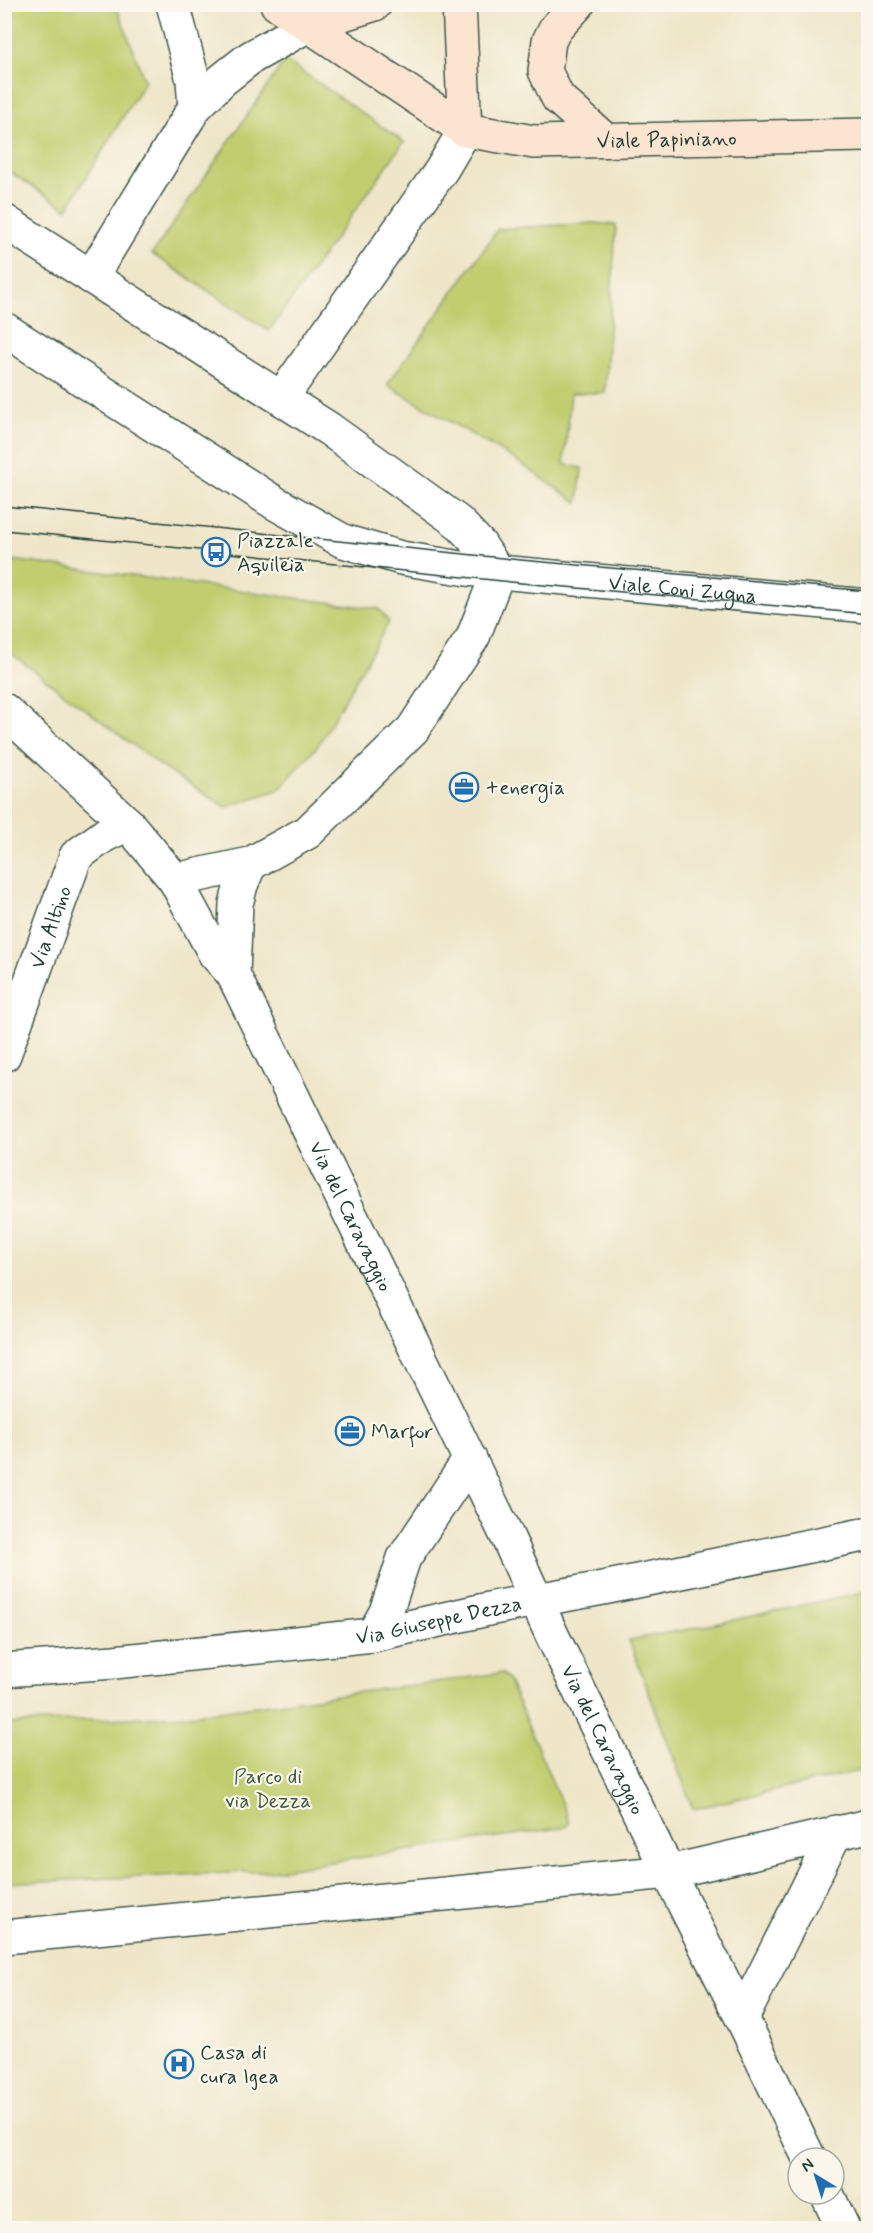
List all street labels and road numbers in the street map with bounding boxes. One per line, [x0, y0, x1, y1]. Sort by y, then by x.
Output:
street label: Viale Papiniano [596, 125, 737, 156]
street label: Viale Coni Zugna [607, 569, 758, 611]
street label: Via Altino [23, 882, 79, 973]
street label: Via del Caravaggio [302, 1137, 399, 1296]
street label: Via Giuseppe Dezza [354, 1590, 524, 1652]
street label: Via del Caravaggio [554, 1660, 651, 1820]

